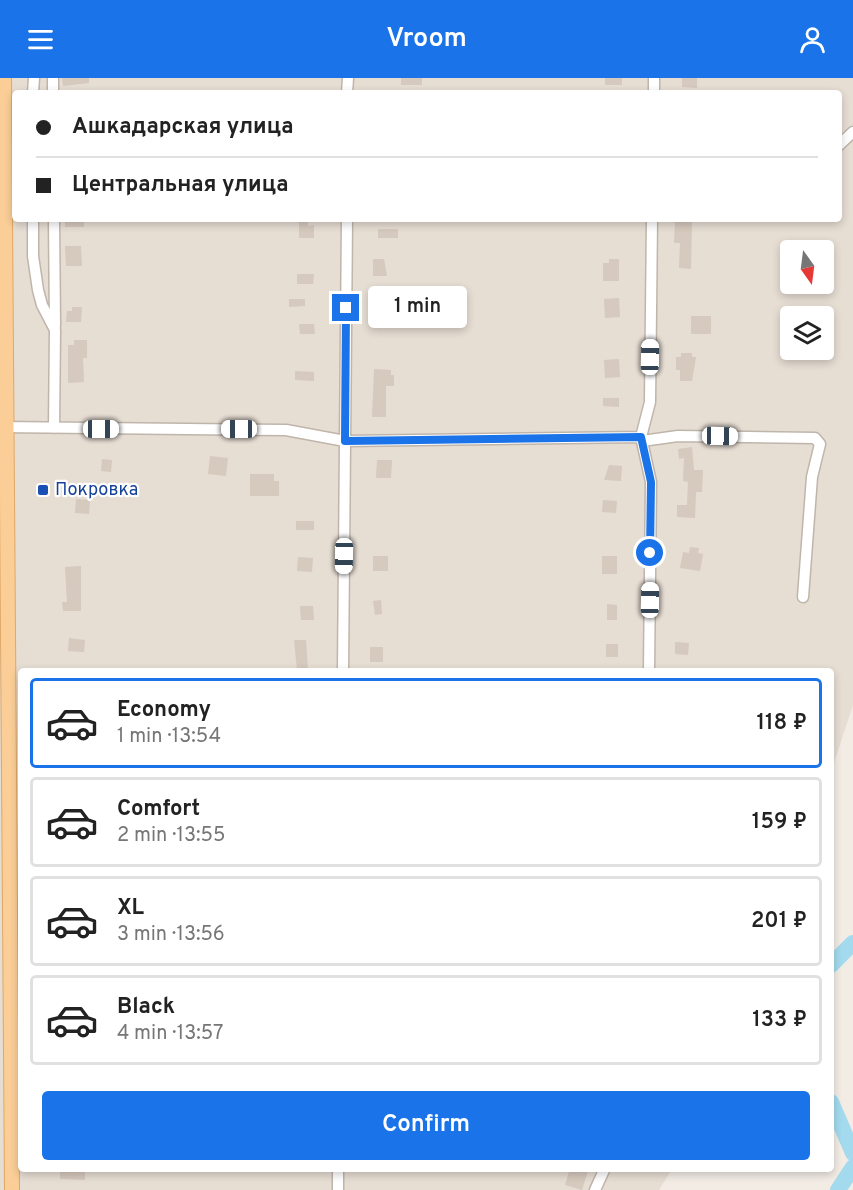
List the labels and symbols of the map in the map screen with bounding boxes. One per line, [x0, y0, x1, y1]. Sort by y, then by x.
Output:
north arrow [780, 240, 834, 294]
callout: 1 min [367, 287, 466, 329]
route end [332, 294, 359, 321]
car [641, 339, 659, 375]
car [83, 420, 119, 438]
car [221, 420, 257, 438]
car [702, 427, 738, 445]
place label: Покровка [55, 479, 138, 502]
marker: Покровка [36, 483, 50, 497]
car [335, 538, 353, 574]
route start [636, 539, 663, 566]
car [641, 582, 659, 618]

